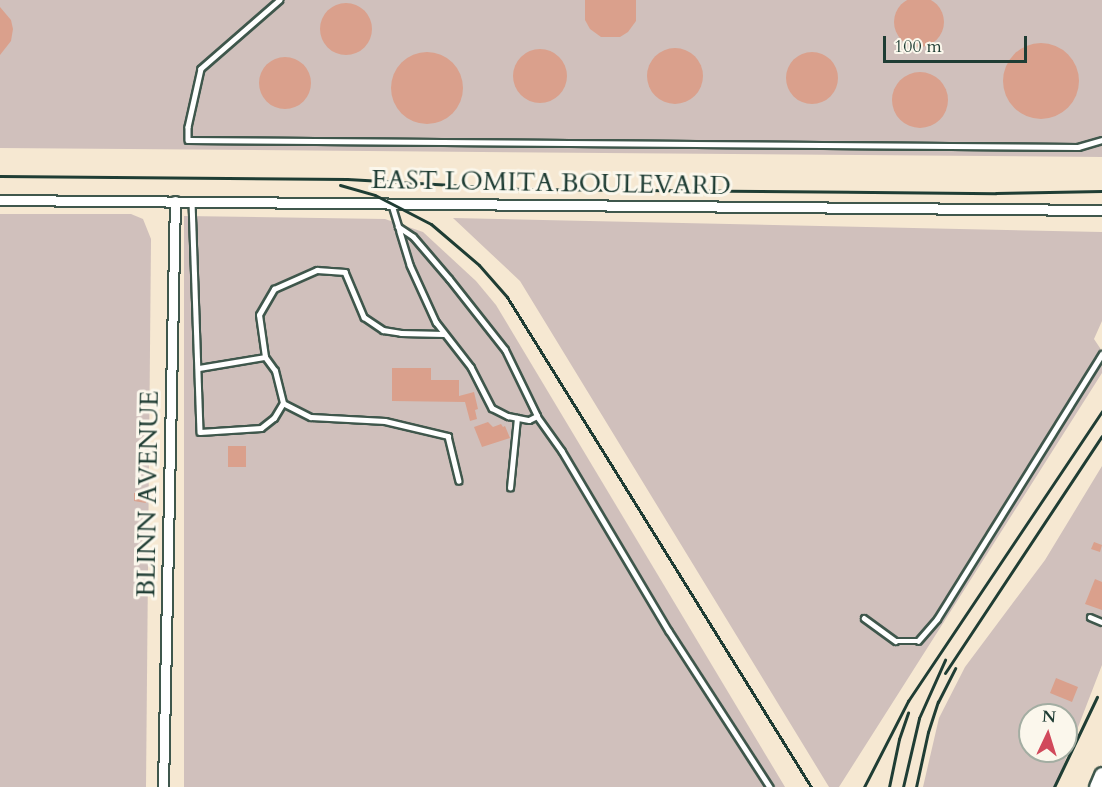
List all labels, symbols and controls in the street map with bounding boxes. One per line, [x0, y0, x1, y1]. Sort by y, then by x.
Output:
scale bar [886, 24, 1030, 62]
text: 100 m [894, 34, 942, 59]
street label: EAST LOMITA BOULEVARD [371, 164, 731, 202]
street label: BLINN AVENUE [131, 390, 165, 598]
north arrow [1018, 703, 1078, 763]
text: N [1041, 706, 1057, 728]

